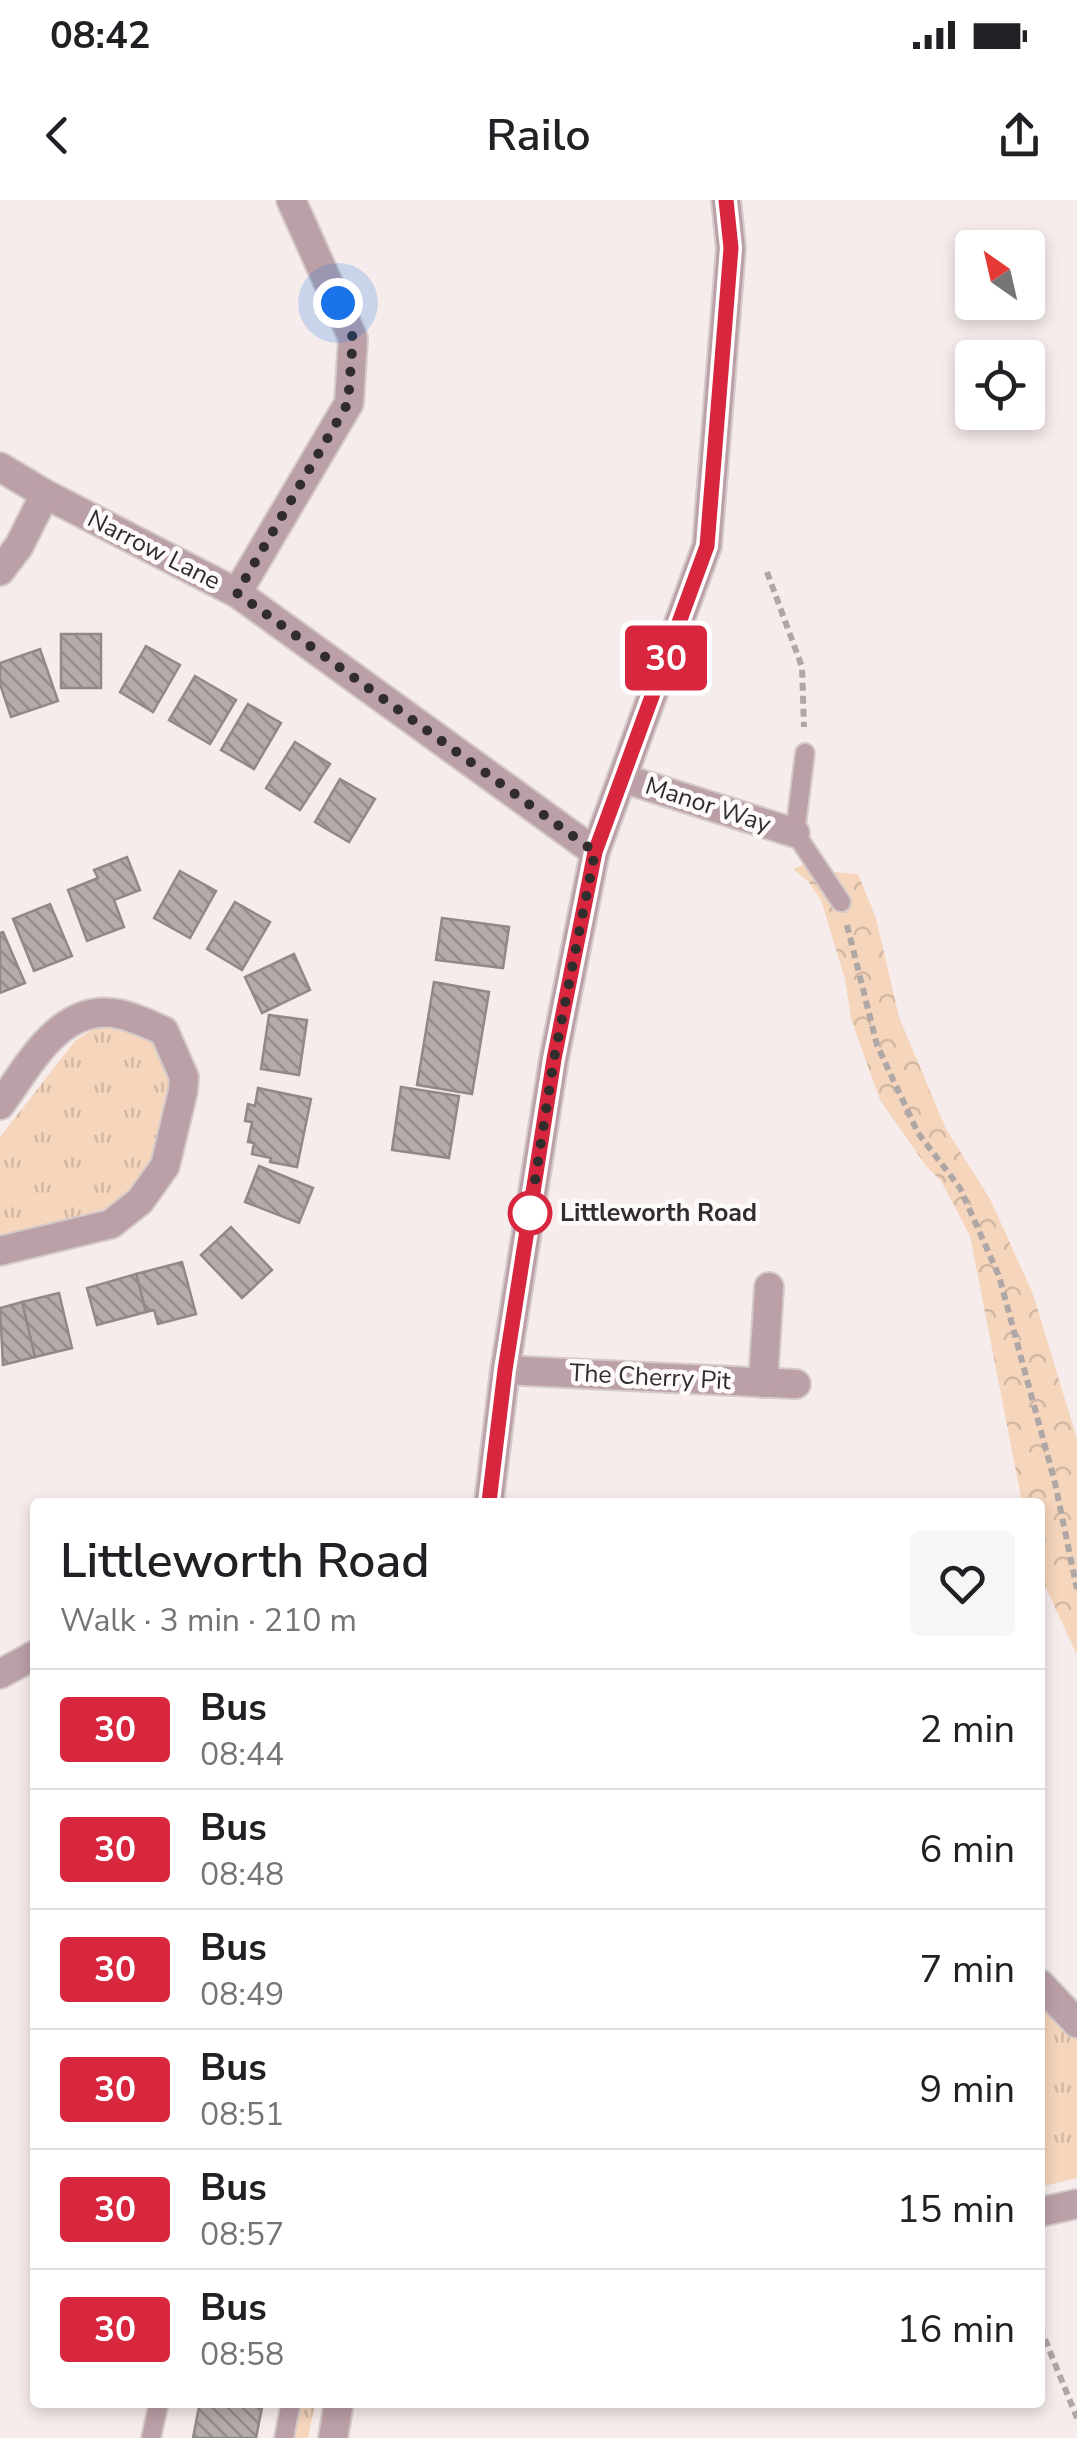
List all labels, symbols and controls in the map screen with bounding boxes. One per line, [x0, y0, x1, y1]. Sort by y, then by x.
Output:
text: 08:42 [50, 10, 151, 61]
text: Railo [486, 105, 591, 166]
icon: back [30, 108, 85, 163]
icon: share [992, 108, 1047, 163]
north arrow [955, 230, 1045, 320]
map controls [955, 230, 1045, 430]
your location [313, 278, 363, 328]
button: locate [955, 340, 1045, 430]
street label: Narrow Lane [82, 502, 226, 598]
line badge: 30 [621, 626, 711, 690]
text: 30 [645, 635, 687, 682]
street label: Manor Way [641, 769, 775, 841]
marker: Littleworth Road [509, 1192, 551, 1234]
place label: Littleworth Road [560, 1196, 757, 1230]
street label: The Cherry Pit [568, 1356, 732, 1398]
text: Littleworth Road [60, 1528, 430, 1594]
button: heart [910, 1531, 1015, 1636]
text: Walk · 3 min · 210 m [60, 1599, 357, 1642]
text: Bus [200, 1682, 267, 1733]
text: 2 min [920, 1704, 1015, 1755]
text: 30 [94, 1706, 136, 1753]
text: 08:44 [200, 1733, 284, 1776]
text: Bus [200, 1802, 267, 1853]
text: 6 min [920, 1824, 1015, 1875]
text: 30 [94, 1826, 136, 1873]
text: 08:48 [200, 1853, 284, 1896]
text: Bus [200, 1922, 267, 1973]
text: 7 min [920, 1944, 1015, 1995]
text: 30 [94, 1946, 136, 1993]
text: 08:49 [200, 1973, 284, 2016]
text: Bus [200, 2042, 267, 2093]
text: 9 min [920, 2064, 1015, 2115]
text: 30 [94, 2066, 136, 2113]
text: 08:51 [200, 2093, 284, 2136]
text: Bus [200, 2162, 267, 2213]
text: 15 min [897, 2184, 1015, 2235]
text: 30 [94, 2186, 136, 2233]
text: 08:57 [200, 2213, 284, 2256]
text: Bus [200, 2282, 267, 2333]
text: 16 min [897, 2304, 1015, 2355]
text: 30 [94, 2306, 136, 2353]
text: 08:58 [200, 2333, 284, 2376]

